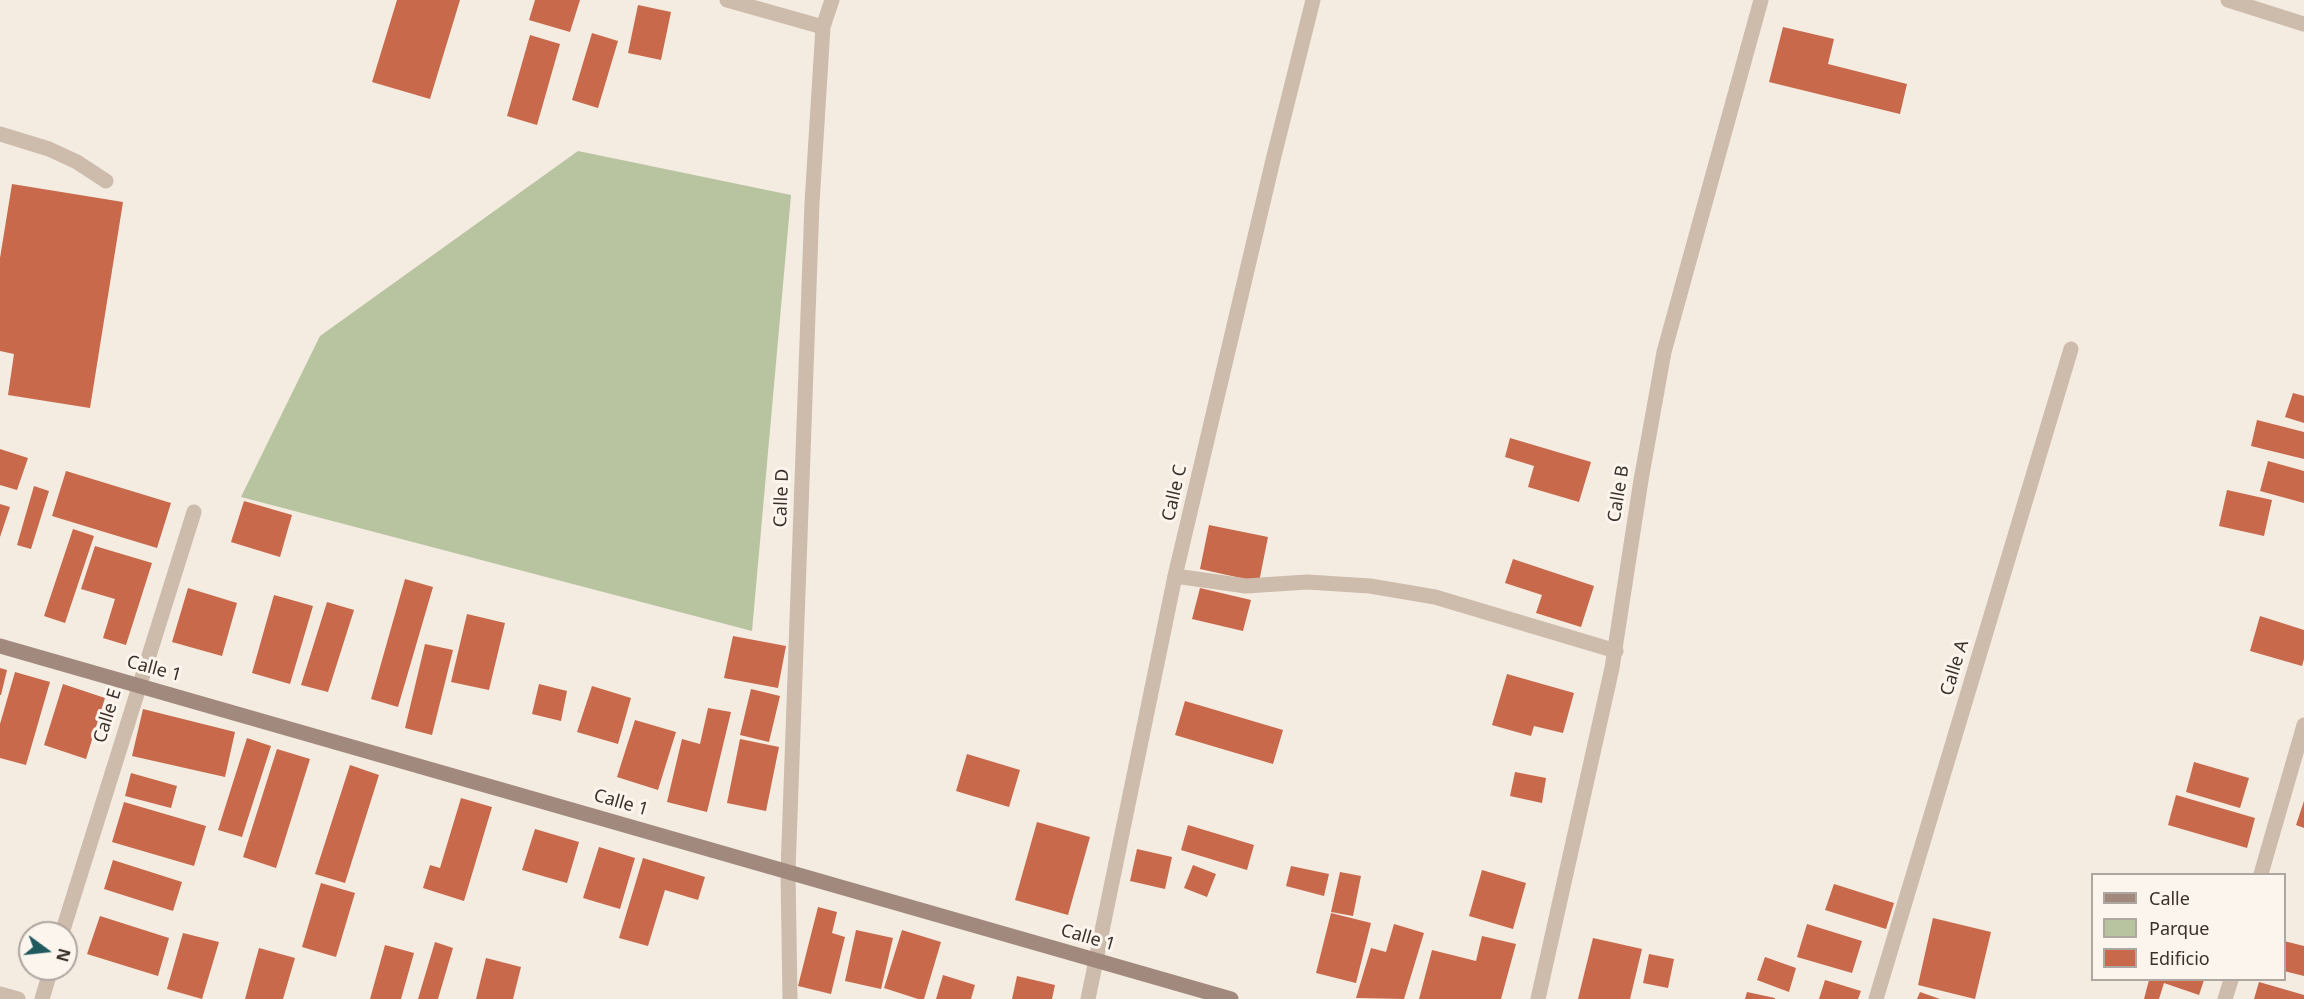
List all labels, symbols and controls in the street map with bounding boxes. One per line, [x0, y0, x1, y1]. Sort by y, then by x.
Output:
street label: Calle C [1158, 463, 1192, 523]
street label: Calle B [1604, 464, 1634, 524]
street label: Calle D [770, 468, 794, 528]
street label: Calle A [1936, 638, 1974, 698]
street label: Calle 1 [124, 651, 184, 687]
street label: Calle E [90, 686, 126, 746]
street label: Calle 1 [591, 785, 651, 821]
legend [2091, 873, 2286, 981]
text: Calle [2149, 886, 2190, 910]
text: Parque [2149, 916, 2209, 940]
street label: Calle 1 [1058, 920, 1118, 956]
north arrow [18, 921, 78, 981]
text: N [51, 946, 76, 964]
text: Edificio [2149, 946, 2210, 970]

